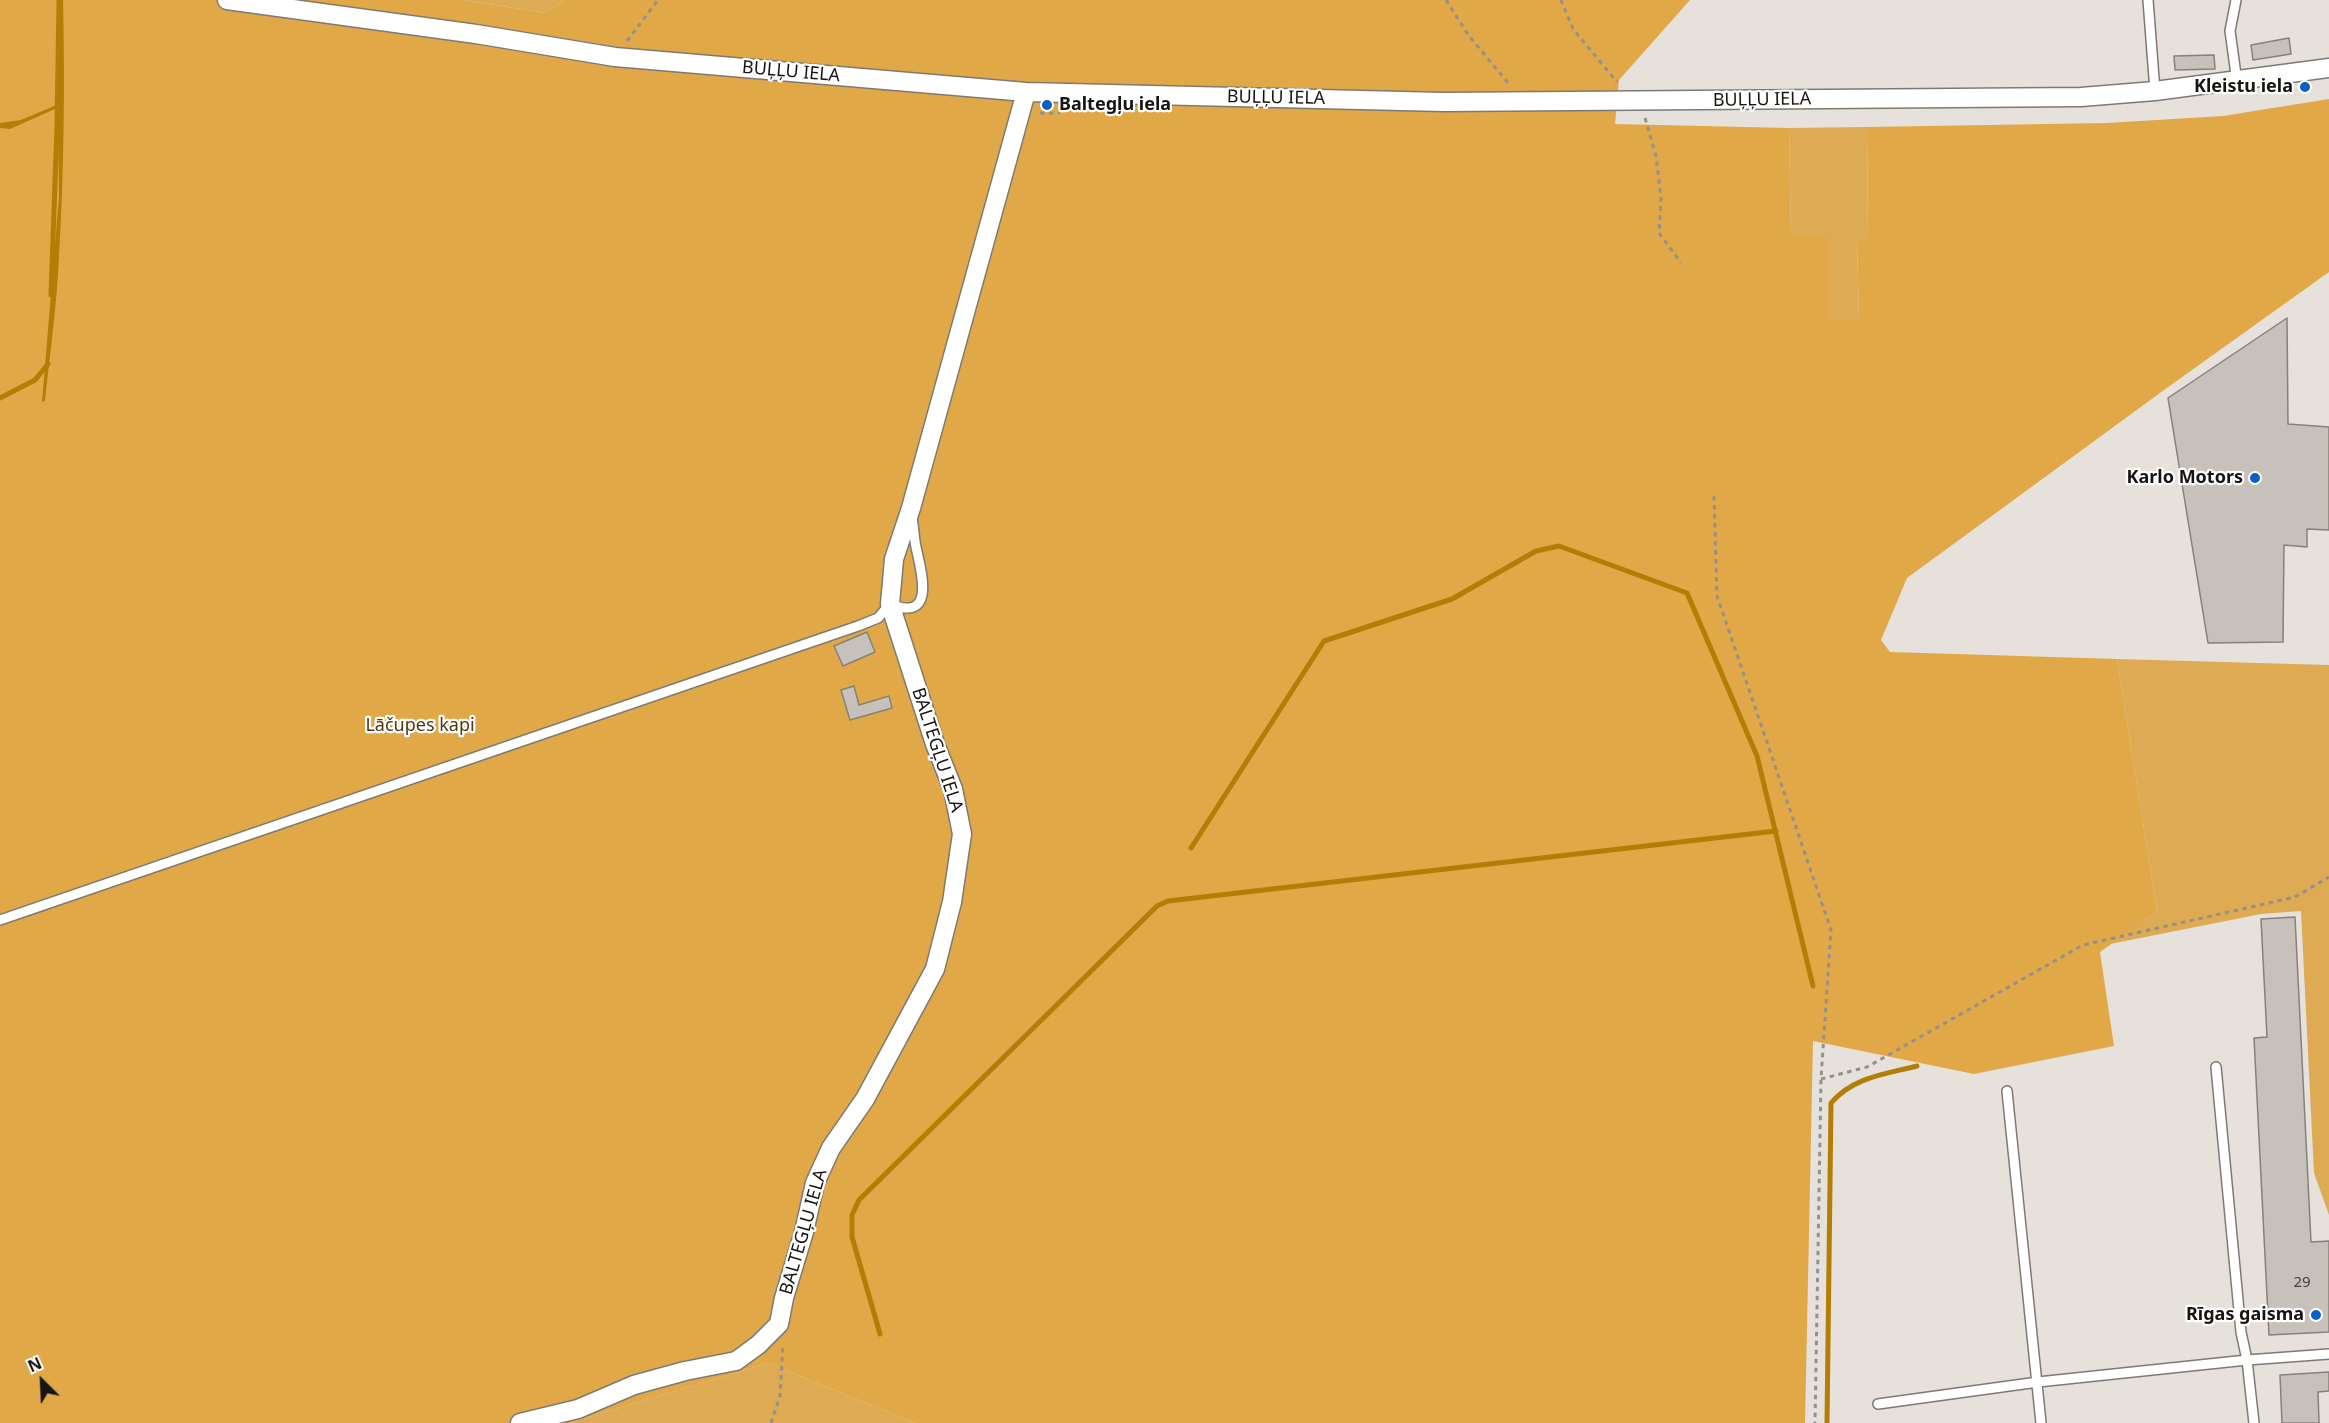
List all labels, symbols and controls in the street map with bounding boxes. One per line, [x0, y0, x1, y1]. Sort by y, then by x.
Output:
street label: BUĻĻU IELA [741, 57, 841, 87]
place label: Kleistu iela [2194, 76, 2293, 98]
marker: Kleistu iela [2298, 80, 2312, 94]
street label: BUĻĻU IELA [1227, 86, 1325, 110]
street label: BUĻĻU IELA [1713, 88, 1811, 112]
place label: Baltegļu iela [1059, 94, 1171, 116]
marker: Baltegļu iela [1040, 98, 1054, 112]
place label: Karlo Motors [2127, 467, 2243, 489]
marker: Karlo Motors [2248, 471, 2262, 485]
street label: BALTEGĻU IELA [907, 685, 967, 815]
park label: Lāčupes kapi [365, 715, 475, 737]
street label: BALTEGĻU IELA [776, 1167, 832, 1297]
house number: 29 [2293, 1274, 2311, 1292]
place label: Rīgas gaisma [2186, 1304, 2304, 1326]
marker: Rīgas gaisma [2309, 1308, 2323, 1322]
north arrow [12, 1351, 72, 1411]
text: N [24, 1352, 45, 1377]

